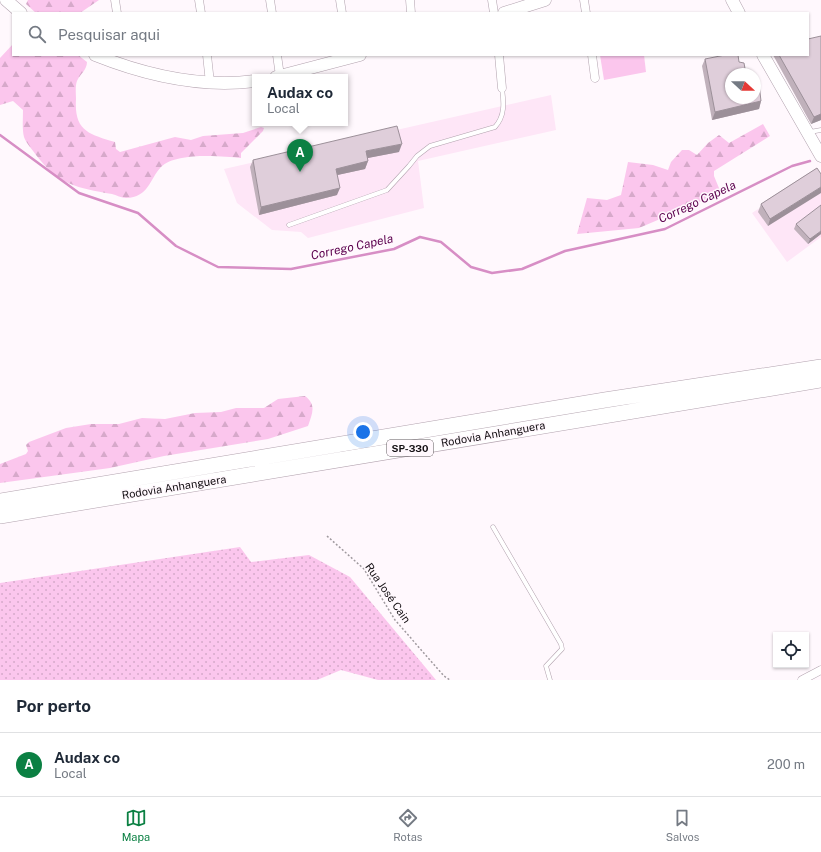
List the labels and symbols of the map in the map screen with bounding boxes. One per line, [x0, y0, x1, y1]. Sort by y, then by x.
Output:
north arrow [725, 68, 761, 104]
pin: A [287, 139, 313, 172]
water label: Corrego Capela [656, 178, 738, 226]
water label: Corrego Capela [310, 231, 394, 263]
street label: Rodovia Anhanguera [440, 419, 546, 449]
your location [353, 422, 373, 442]
road number: SP-330 [387, 440, 433, 456]
street label: Rodovia Anhanguera [121, 473, 227, 501]
street label: Rua José Cain [363, 561, 413, 625]

